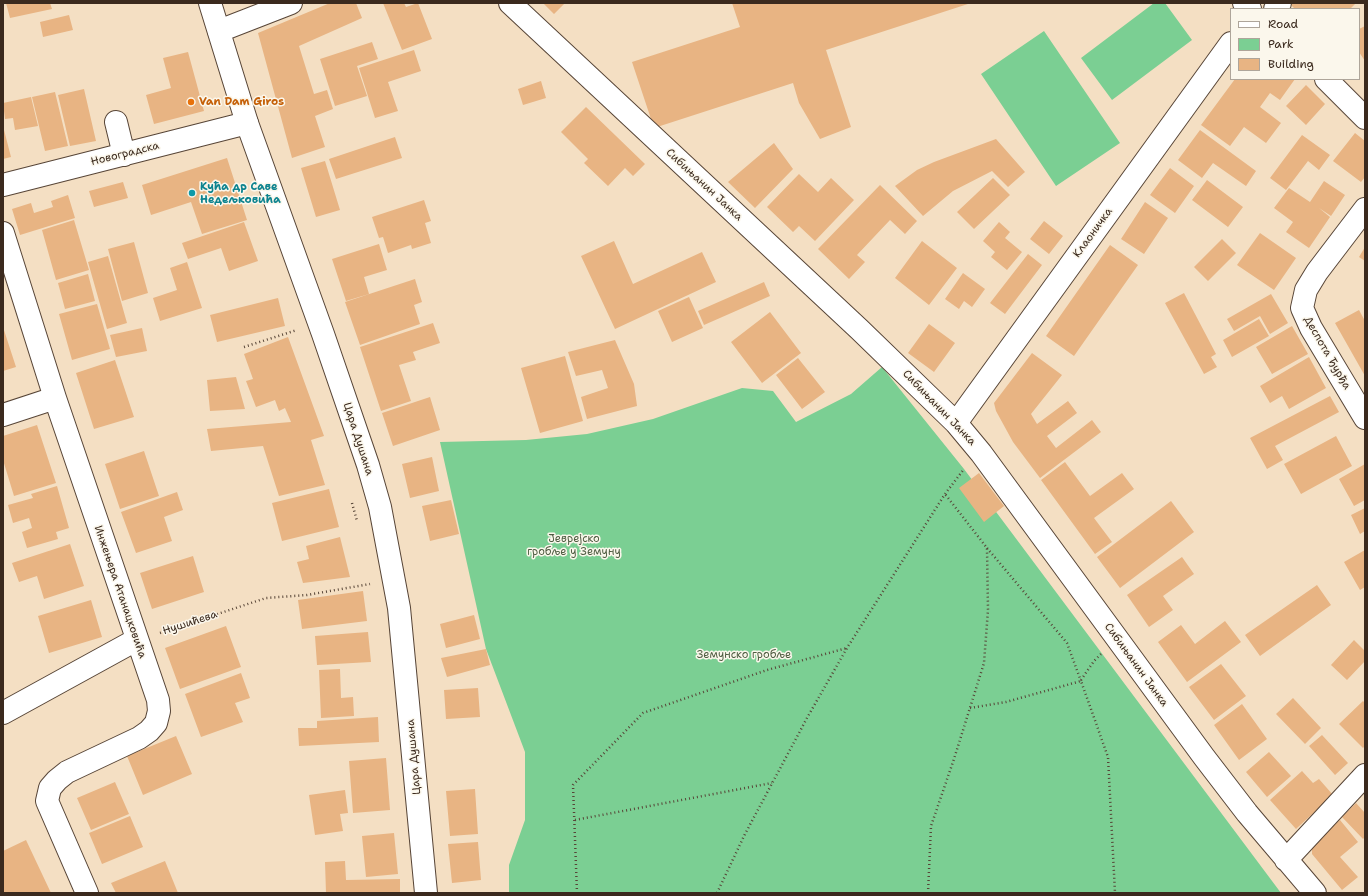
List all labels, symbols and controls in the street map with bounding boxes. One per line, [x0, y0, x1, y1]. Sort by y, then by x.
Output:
legend [1230, 8, 1360, 80]
text: Road [1268, 16, 1298, 32]
text: Park [1268, 36, 1294, 52]
text: Building [1268, 56, 1314, 72]
place label: Van Dam Giros [199, 95, 284, 109]
marker: Van Dam Giros [186, 97, 196, 107]
street label: Новоградска [90, 139, 160, 169]
street label: Сибињанин Јанка [663, 146, 745, 224]
place label: Кућа др Саве Недељковића [200, 180, 281, 206]
marker: Кућа др Саве Недељковића [187, 188, 197, 198]
street label: Клаоничка [1071, 206, 1115, 260]
street label: Деспота Ђурђа [1301, 314, 1353, 392]
street label: Сибињанин Јанка [900, 368, 978, 448]
street label: Цара Душана [340, 401, 376, 477]
street label: Инжењера Атанацковића [91, 524, 149, 660]
park label: Јеврејско гробље у Земуну [527, 532, 621, 558]
street label: Нушићева [161, 608, 219, 638]
street label: Сибињанин Јанка [1101, 621, 1171, 709]
park label: Земунско гробље [697, 648, 791, 662]
street label: Цара Душана [404, 719, 424, 795]

